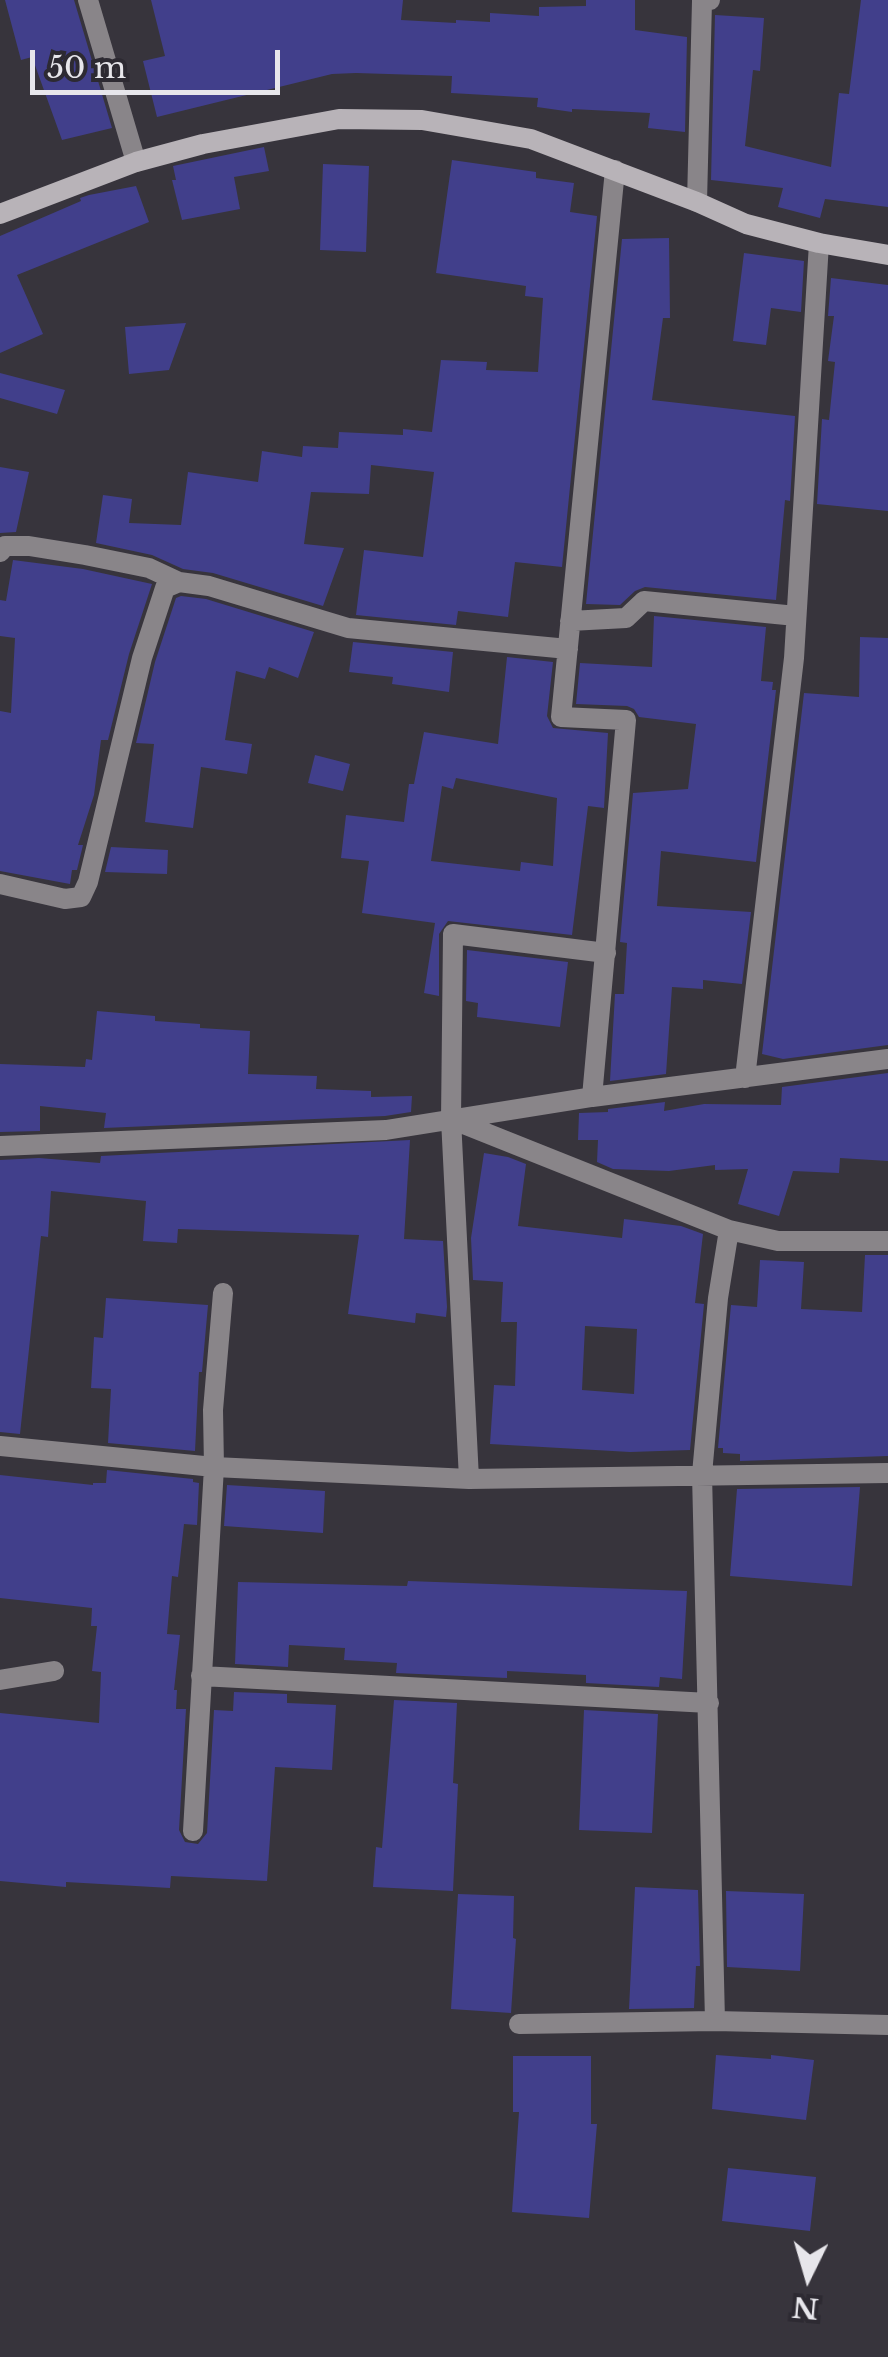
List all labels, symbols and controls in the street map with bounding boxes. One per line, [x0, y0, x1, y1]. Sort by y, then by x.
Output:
scale bar [35, 30, 285, 92]
text: 50 m [47, 49, 126, 86]
north arrow [758, 2227, 858, 2327]
text: N [791, 2289, 820, 2326]

